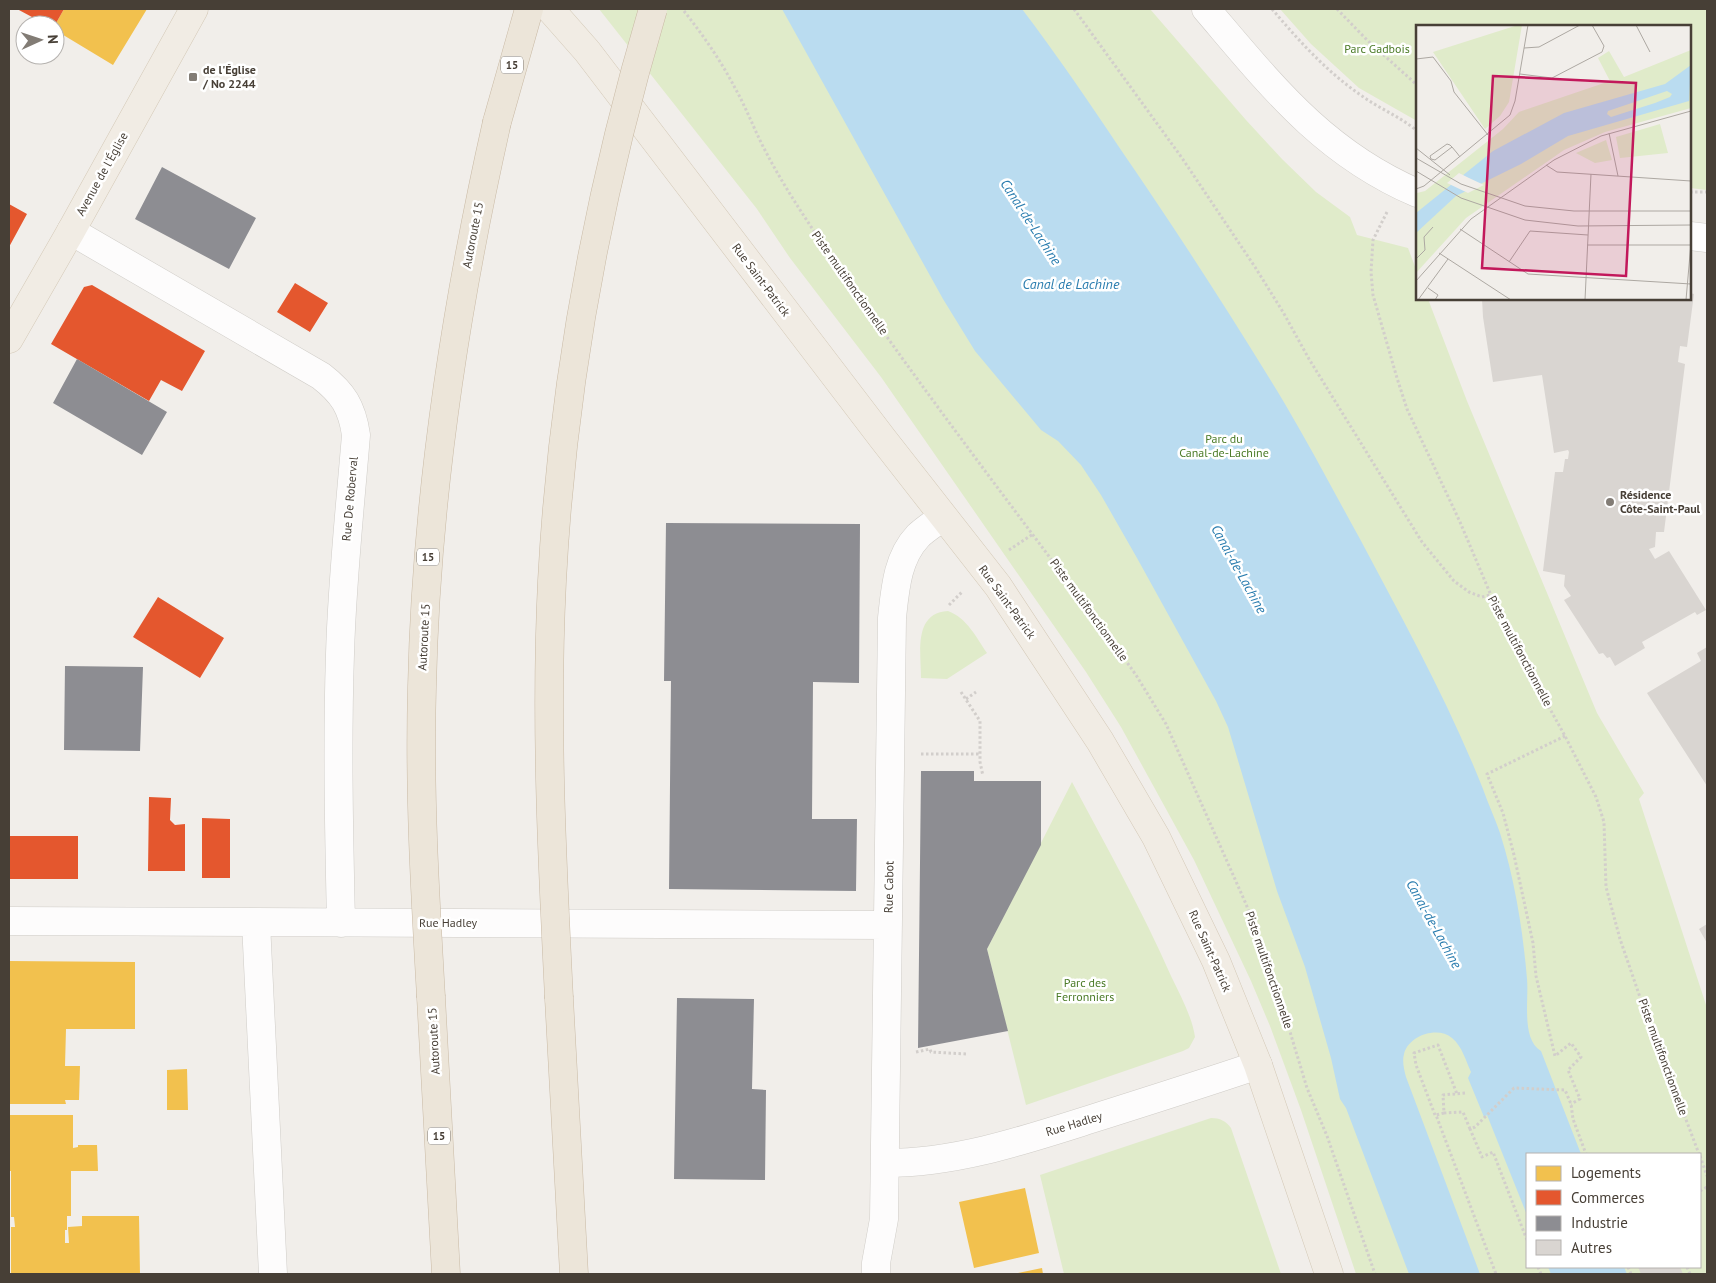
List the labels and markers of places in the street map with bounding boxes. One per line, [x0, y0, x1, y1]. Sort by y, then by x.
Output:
place label: de l'Église / No 2244 [202, 62, 256, 91]
marker: de l'Église / No 2244 [187, 71, 199, 83]
place label: Résidence Côte-Saint-Paul [1620, 487, 1701, 516]
marker: Résidence Côte-Saint-Paul [1604, 496, 1616, 508]

